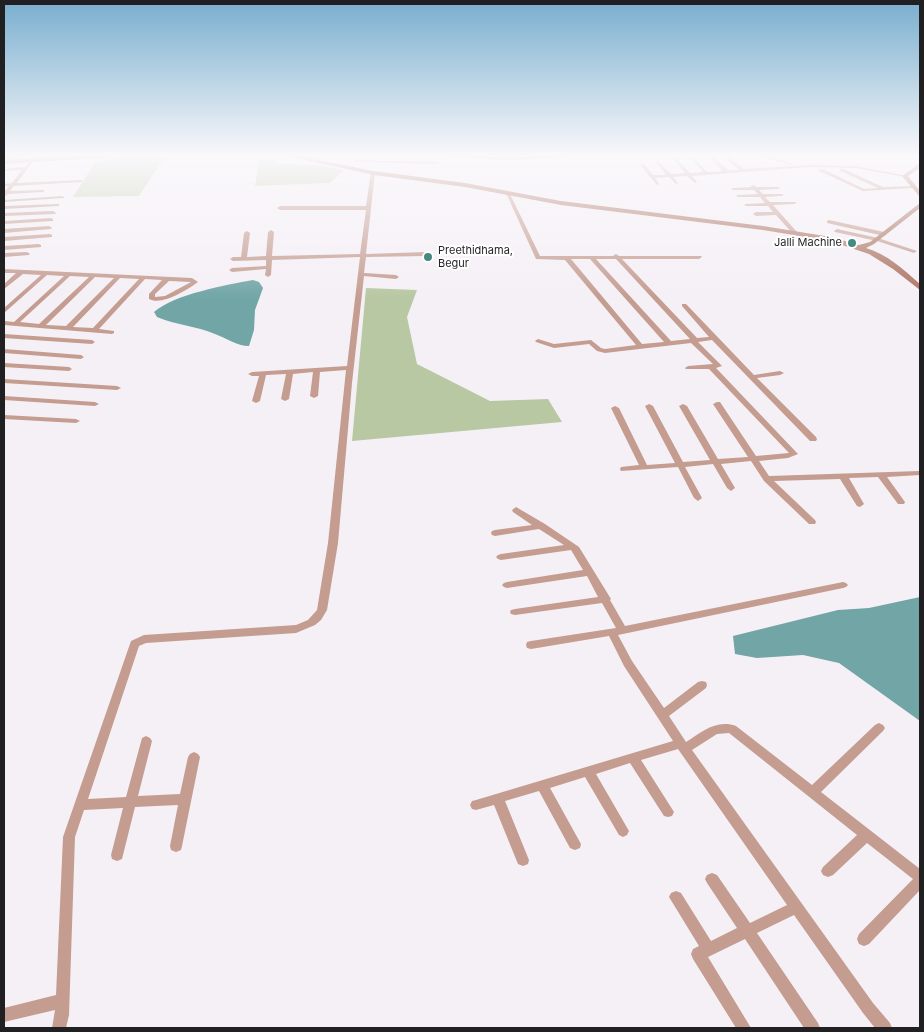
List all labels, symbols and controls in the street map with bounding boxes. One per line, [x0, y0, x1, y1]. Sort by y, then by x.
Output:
place label: Jalli Machine [774, 236, 842, 250]
marker: Jalli Machine [846, 237, 858, 249]
place label: Preethidhama, Begur [438, 244, 513, 270]
marker: Preethidhama, Begur [422, 251, 434, 263]

